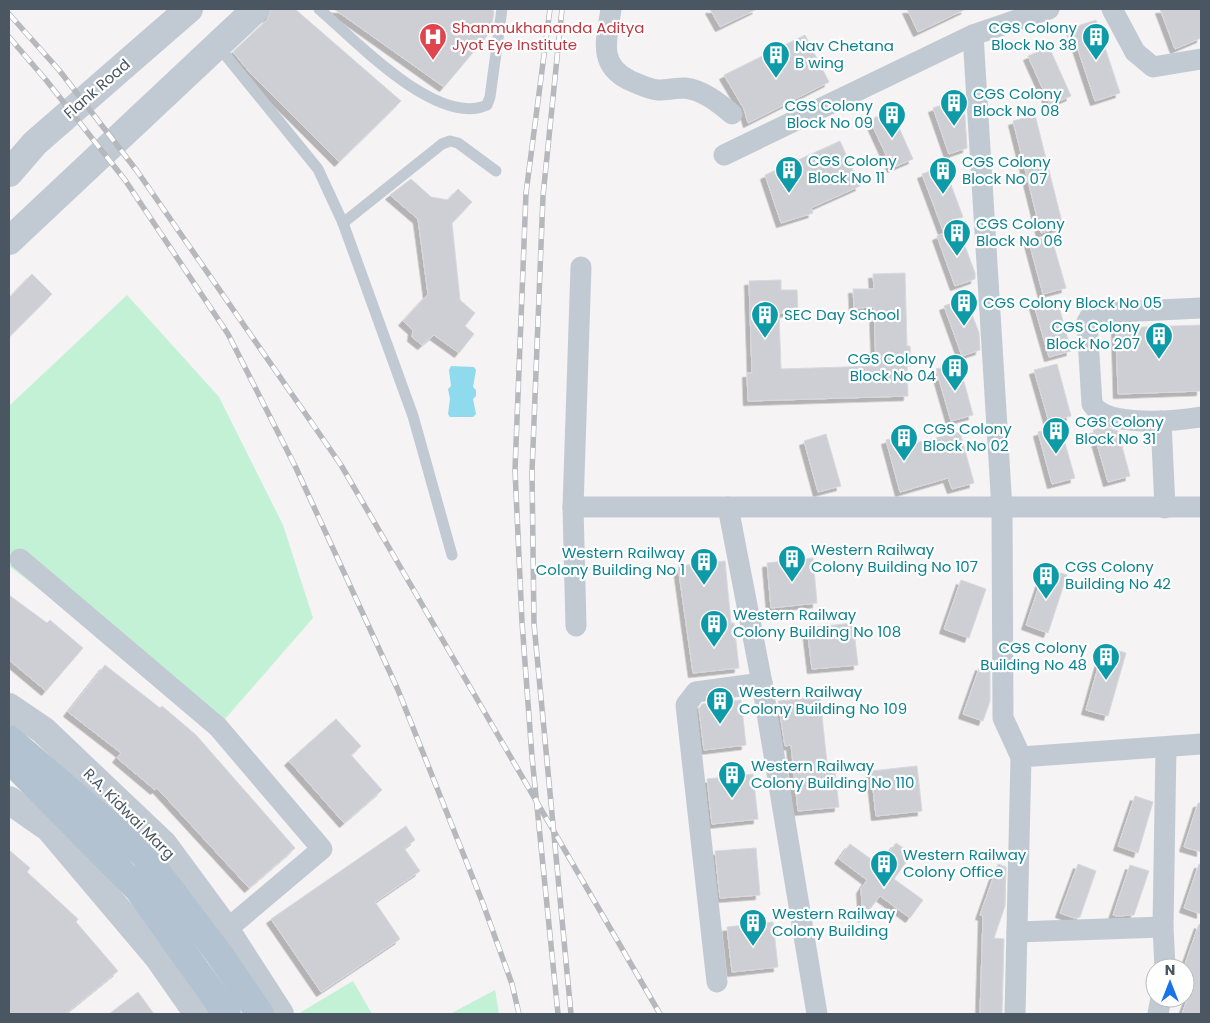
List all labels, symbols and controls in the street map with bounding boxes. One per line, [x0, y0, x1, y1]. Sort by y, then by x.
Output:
place label: Shanmukhananda Aditya Jyot Eye Institute [452, 17, 644, 55]
place label: CGS Colony Block No 38 [988, 17, 1078, 55]
hospital icon: Shanmukhananda Aditya Jyot Eye Institute [418, 22, 448, 61]
building icon: CGS Colony Block No 38 [1081, 22, 1111, 61]
place label: Nav Chetana B wing [795, 35, 894, 73]
building icon: Nav Chetana B wing [761, 40, 791, 79]
street label: Flank Road [59, 54, 134, 123]
place label: CGS Colony Block No 08 [973, 83, 1062, 121]
building icon: CGS Colony Block No 08 [939, 88, 969, 127]
place label: CGS Colony Block No 09 [784, 95, 874, 133]
building icon: CGS Colony Block No 09 [877, 100, 907, 139]
place label: CGS Colony Block No 11 [808, 150, 897, 188]
place label: CGS Colony Block No 07 [962, 151, 1051, 189]
building icon: CGS Colony Block No 11 [774, 155, 804, 194]
building icon: CGS Colony Block No 07 [928, 156, 958, 195]
place label: CGS Colony Block No 06 [976, 213, 1065, 251]
building icon: CGS Colony Block No 06 [942, 218, 972, 257]
building icon: CGS Colony Block No 05 [949, 288, 979, 327]
place label: CGS Colony Block No 05 [983, 292, 1162, 313]
building icon: SEC Day School [750, 300, 780, 339]
place label: SEC Day School [784, 304, 900, 325]
place label: CGS Colony Block No 207 [1046, 316, 1141, 354]
building icon: CGS Colony Block No 207 [1144, 321, 1174, 360]
place label: CGS Colony Block No 04 [847, 348, 937, 386]
building icon: CGS Colony Block No 04 [940, 353, 970, 392]
place label: CGS Colony Block No 31 [1075, 411, 1164, 449]
building icon: CGS Colony Block No 31 [1041, 416, 1071, 455]
place label: CGS Colony Block No 02 [923, 418, 1012, 456]
building icon: CGS Colony Block No 02 [889, 423, 919, 462]
place label: Western Railway Colony Building No 107 [811, 539, 978, 577]
place label: Western Railway Colony Building No 1 [536, 542, 686, 580]
building icon: Western Railway Colony Building No 107 [777, 544, 807, 583]
building icon: Western Railway Colony Building No 1 [689, 547, 719, 586]
place label: CGS Colony Building No 42 [1065, 556, 1171, 594]
building icon: CGS Colony Building No 42 [1031, 561, 1061, 600]
place label: Western Railway Colony Building No 108 [733, 604, 901, 642]
building icon: Western Railway Colony Building No 108 [699, 609, 729, 648]
place label: CGS Colony Building No 48 [980, 637, 1088, 675]
building icon: CGS Colony Building No 48 [1091, 642, 1121, 681]
place label: Western Railway Colony Building No 109 [739, 681, 907, 719]
building icon: Western Railway Colony Building No 109 [705, 686, 735, 725]
place label: Western Railway Colony Building No 110 [751, 755, 914, 793]
building icon: Western Railway Colony Building No 110 [717, 760, 747, 799]
street label: R.A. Kidwai Marg [79, 763, 180, 864]
place label: Western Railway Colony Office [903, 844, 1027, 882]
building icon: Western Railway Colony Office [869, 849, 899, 888]
place label: Western Railway Colony Building [772, 903, 896, 941]
building icon: Western Railway Colony Building [738, 908, 768, 947]
north arrow [1145, 958, 1195, 1008]
text: N [1165, 960, 1175, 980]

